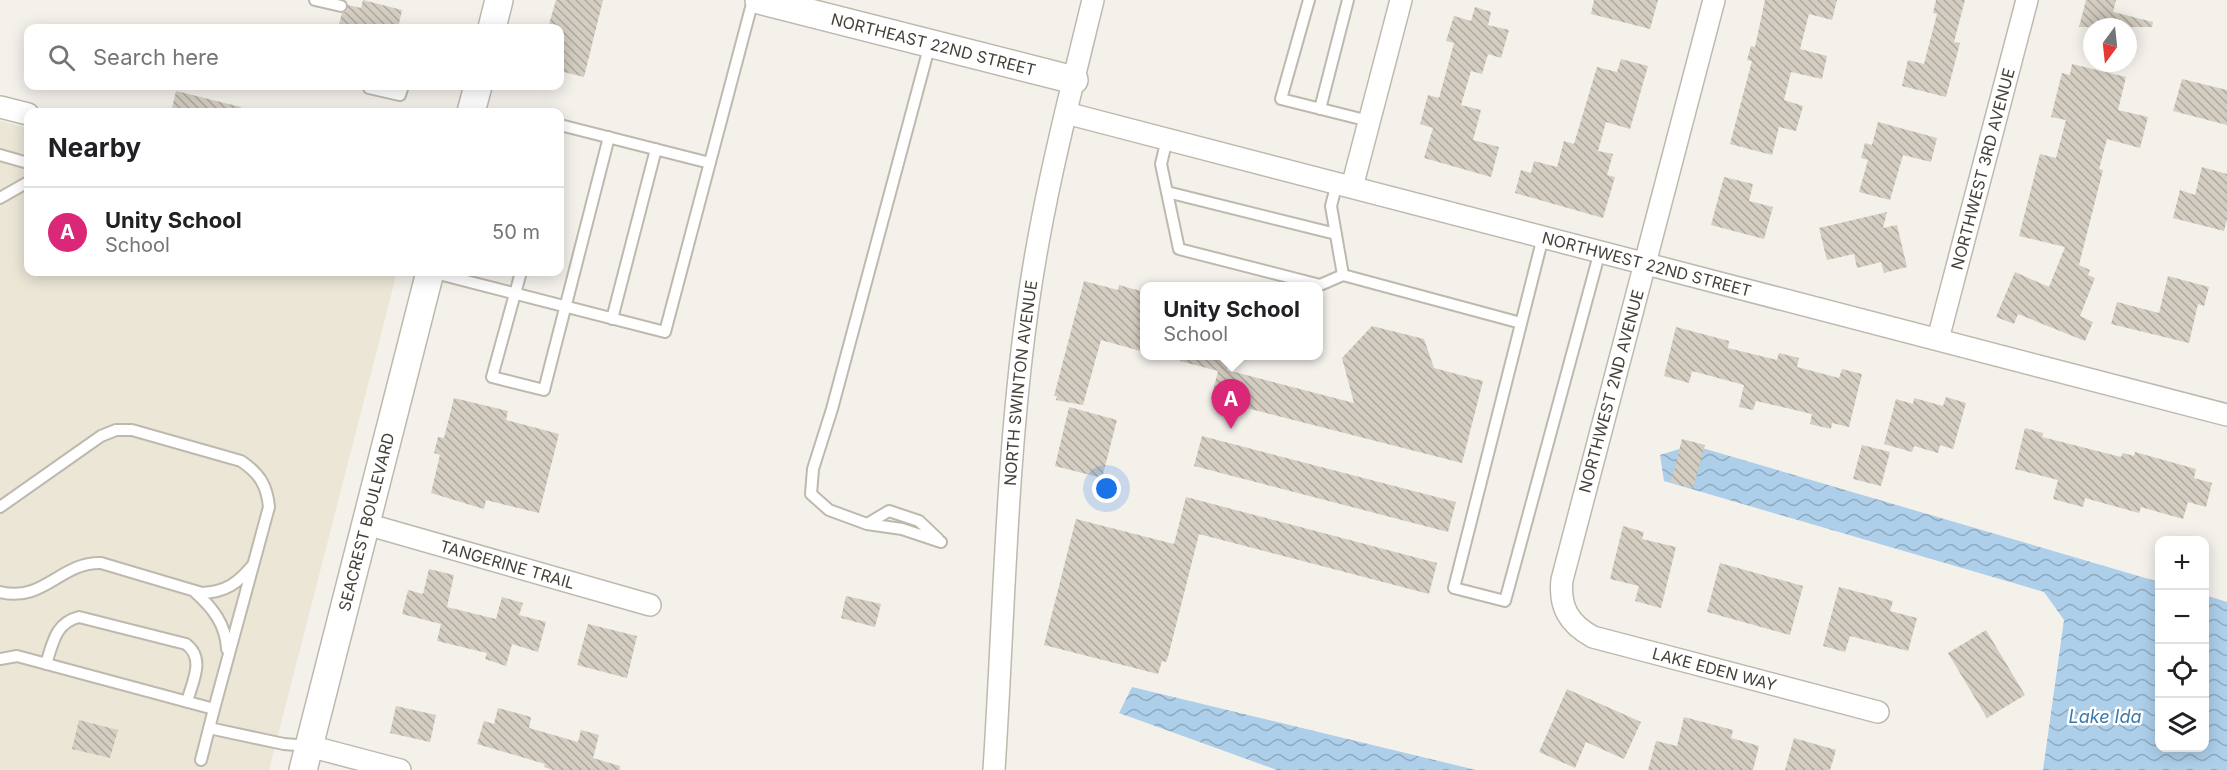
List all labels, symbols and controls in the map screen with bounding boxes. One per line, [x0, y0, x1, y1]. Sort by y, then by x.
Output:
street label: NORTHEAST 22ND STREET [829, 9, 1038, 80]
north arrow [2083, 18, 2137, 72]
search box [24, 24, 564, 90]
icon: search [45, 41, 78, 74]
text: Search here [93, 44, 219, 70]
street label: NORTHWEST 3RD AVENUE [1947, 66, 2019, 272]
text: Nearby [48, 132, 141, 163]
text: Unity School [105, 207, 242, 233]
text: A [60, 220, 75, 244]
text: 50 m [492, 220, 540, 244]
street label: NORTHWEST 22ND STREET [1540, 227, 1753, 301]
text: School [105, 233, 170, 257]
street label: NORTH SWINTON AVENUE [1000, 279, 1041, 486]
popup [1140, 282, 1323, 360]
street label: NORTHWEST 2ND AVENUE [1574, 287, 1648, 495]
text: Unity School [1163, 296, 1300, 322]
text: School [1163, 322, 1228, 346]
pin: A [1212, 380, 1250, 429]
street label: SEACREST BOULEVARD [334, 431, 399, 613]
your location [1092, 474, 1121, 503]
street label: TANGERINE TRAIL [438, 536, 577, 593]
map controls [2155, 536, 2209, 752]
button: + [2155, 536, 2209, 590]
button: − [2155, 590, 2209, 644]
street label: LAKE EDEN WAY [1650, 643, 1779, 695]
button: locate [2155, 644, 2209, 698]
button: layers [2155, 698, 2209, 752]
water label: Lake Ida [2068, 706, 2142, 727]

